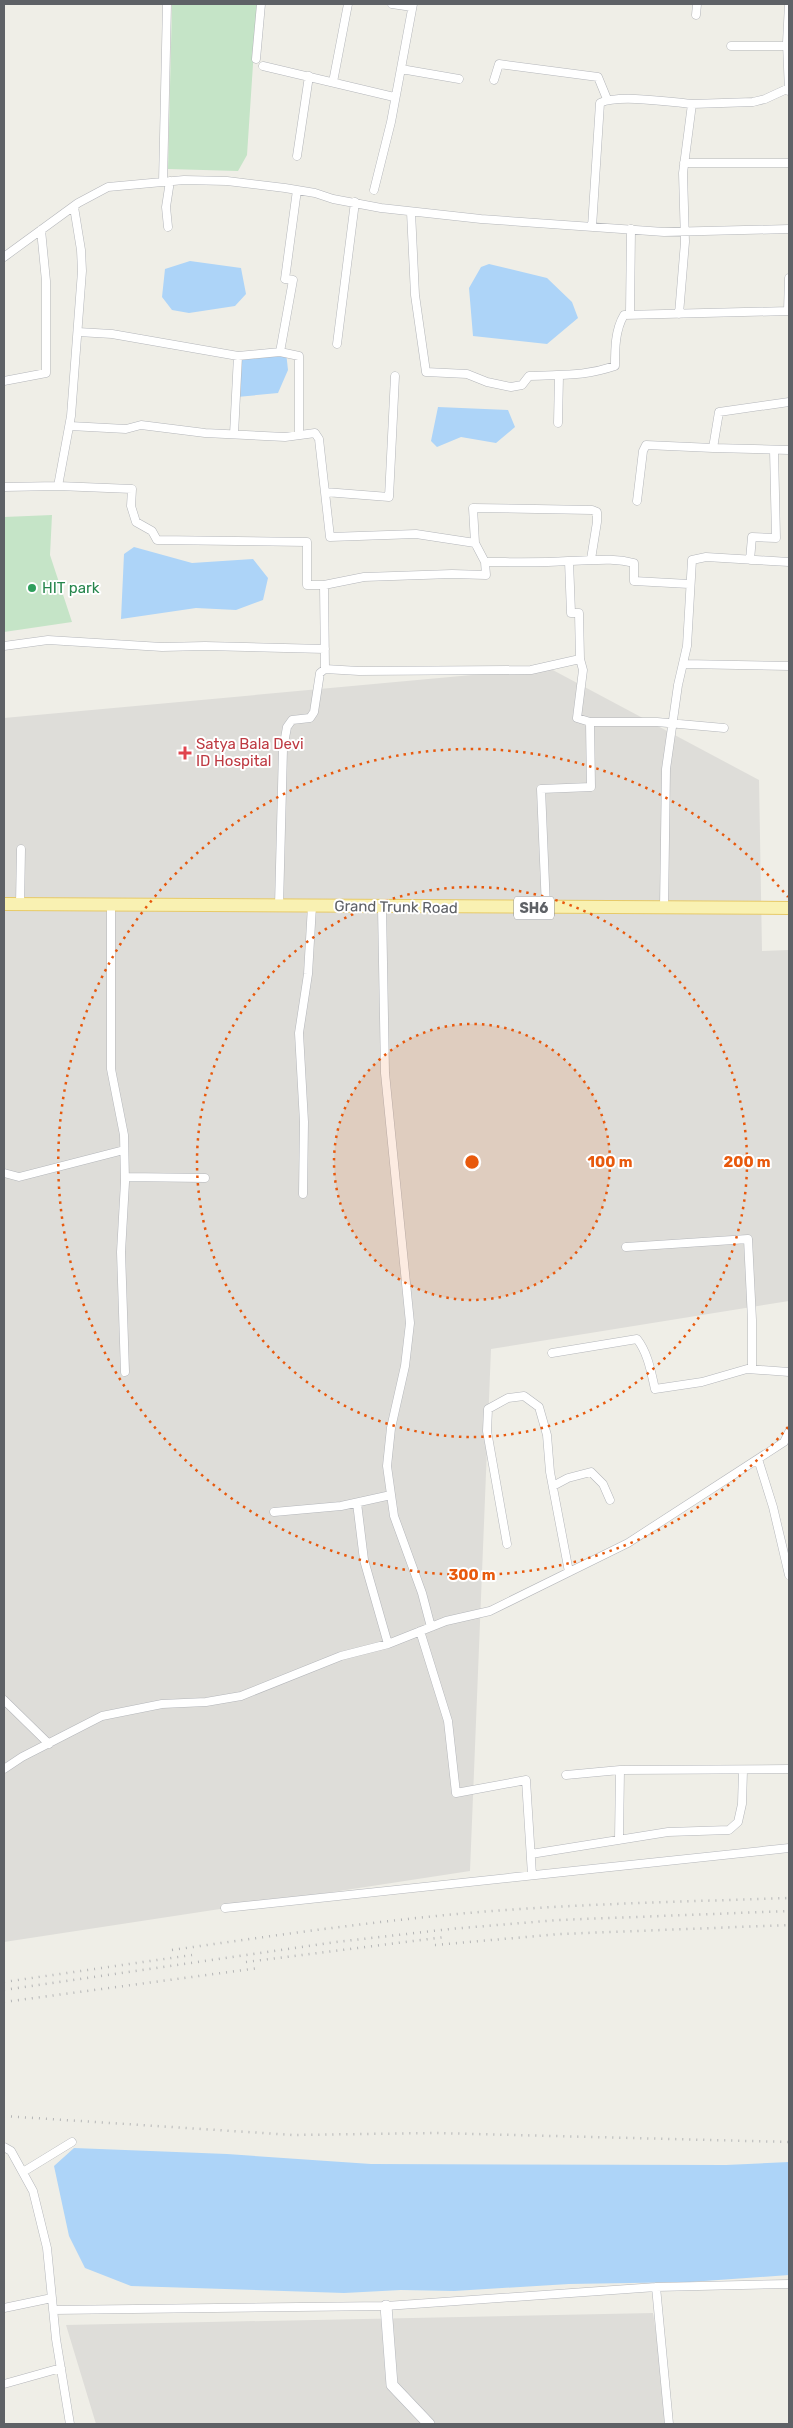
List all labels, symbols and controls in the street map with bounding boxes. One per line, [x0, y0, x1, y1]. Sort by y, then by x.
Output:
place label: HIT park [42, 579, 100, 597]
marker: HIT park [26, 582, 38, 594]
place label: Satya Bala Devi ID Hospital [196, 735, 304, 770]
marker: Satya Bala Devi ID Hospital [178, 746, 192, 760]
road number: SH6 [514, 896, 554, 920]
street label: Grand Trunk Road [334, 897, 458, 917]
centre of rings [463, 1153, 481, 1171]
text: 100 m [588, 1153, 632, 1171]
text: 200 m [723, 1153, 771, 1171]
text: 300 m [448, 1566, 496, 1584]

